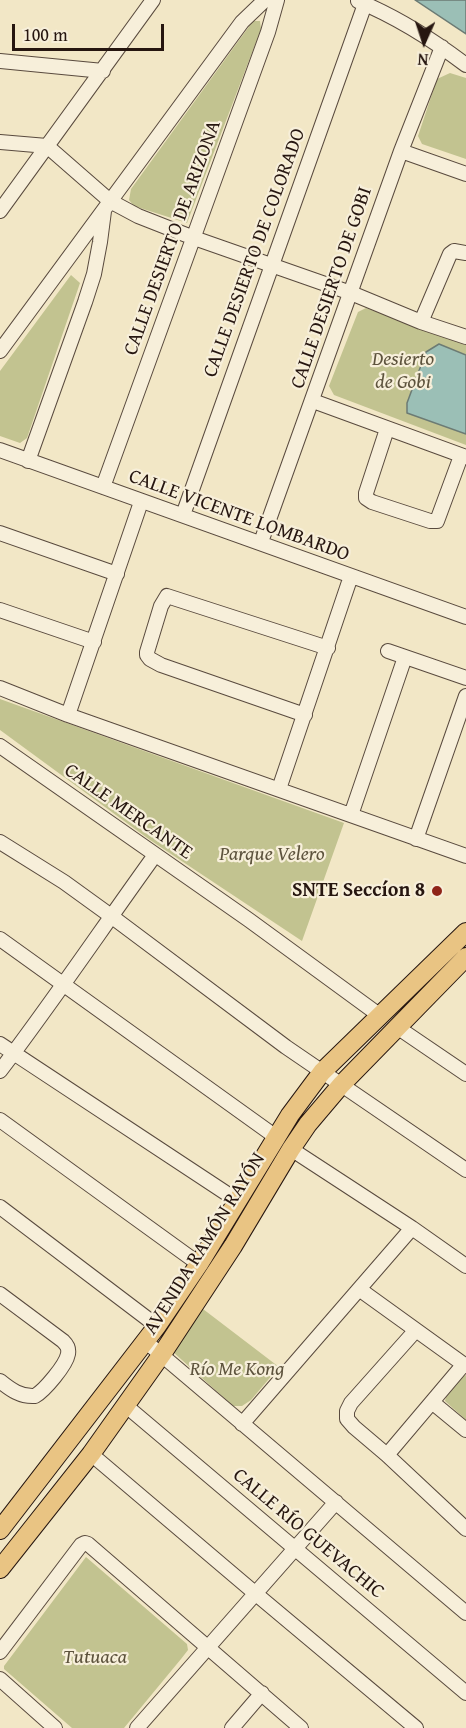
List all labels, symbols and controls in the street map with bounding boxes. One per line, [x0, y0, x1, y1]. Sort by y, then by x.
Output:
scale bar [15, 12, 166, 50]
north arrow [394, 12, 454, 72]
text: 100 m [23, 21, 68, 48]
text: N [417, 48, 429, 72]
street label: CALLE DESIERTO DE ARIZONA [119, 117, 227, 359]
street label: CALLE DESIERTO DE COLORADO [199, 125, 311, 381]
street label: CALLE DESIERTO DE GOBI [286, 184, 378, 392]
park label: Desierto de Gobi [372, 348, 434, 395]
street label: CALLE VICENTE LOMBARDO [125, 465, 353, 567]
street label: CALLE MERCANTE [59, 759, 197, 865]
park label: Parque Velero [219, 843, 325, 867]
place label: SNTE Seccíon 8 [292, 879, 425, 903]
marker: SNTE Seccíon 8 [430, 884, 444, 898]
street label: AVENIDA RAMÓN RAYÓN [139, 1149, 271, 1339]
park label: Río Me Kong [190, 1358, 284, 1382]
street label: CALLE RÍO GUEVACHIC [228, 1464, 388, 1604]
park label: Tutuaca [63, 1646, 127, 1670]

